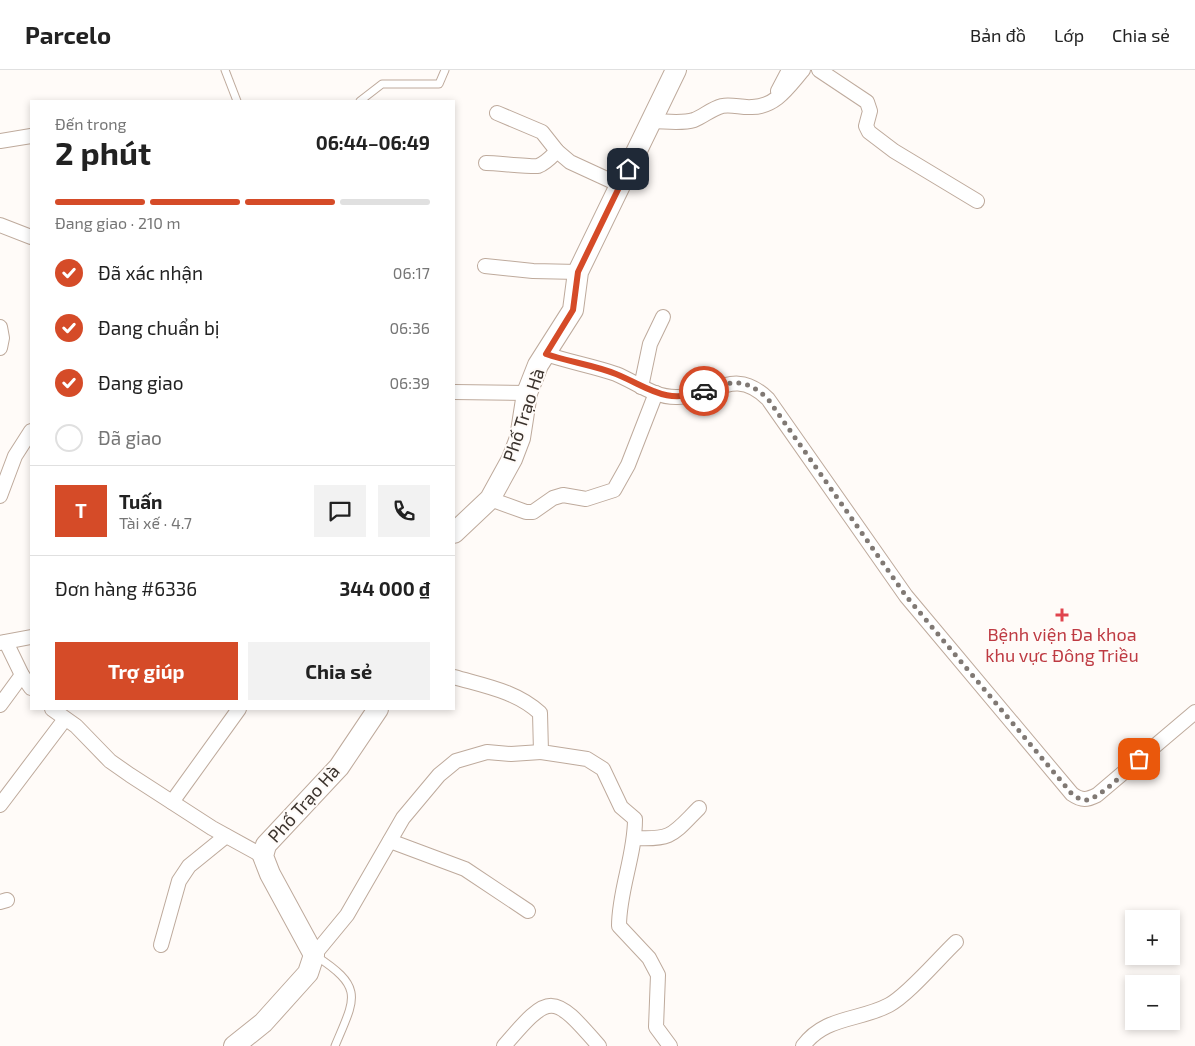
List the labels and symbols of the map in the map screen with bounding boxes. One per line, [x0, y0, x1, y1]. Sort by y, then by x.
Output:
pin [607, 148, 649, 190]
street label: Phố Trạo Hà [498, 365, 548, 464]
courier [679, 366, 729, 416]
marker: Bệnh viện Đa khoa khu vực Đông Triều [1055, 608, 1069, 622]
place label: Bệnh viện Đa khoa khu vực Đông Triều [985, 623, 1139, 666]
pin [1118, 738, 1160, 780]
street label: Phố Trạo Hà [263, 760, 344, 847]

